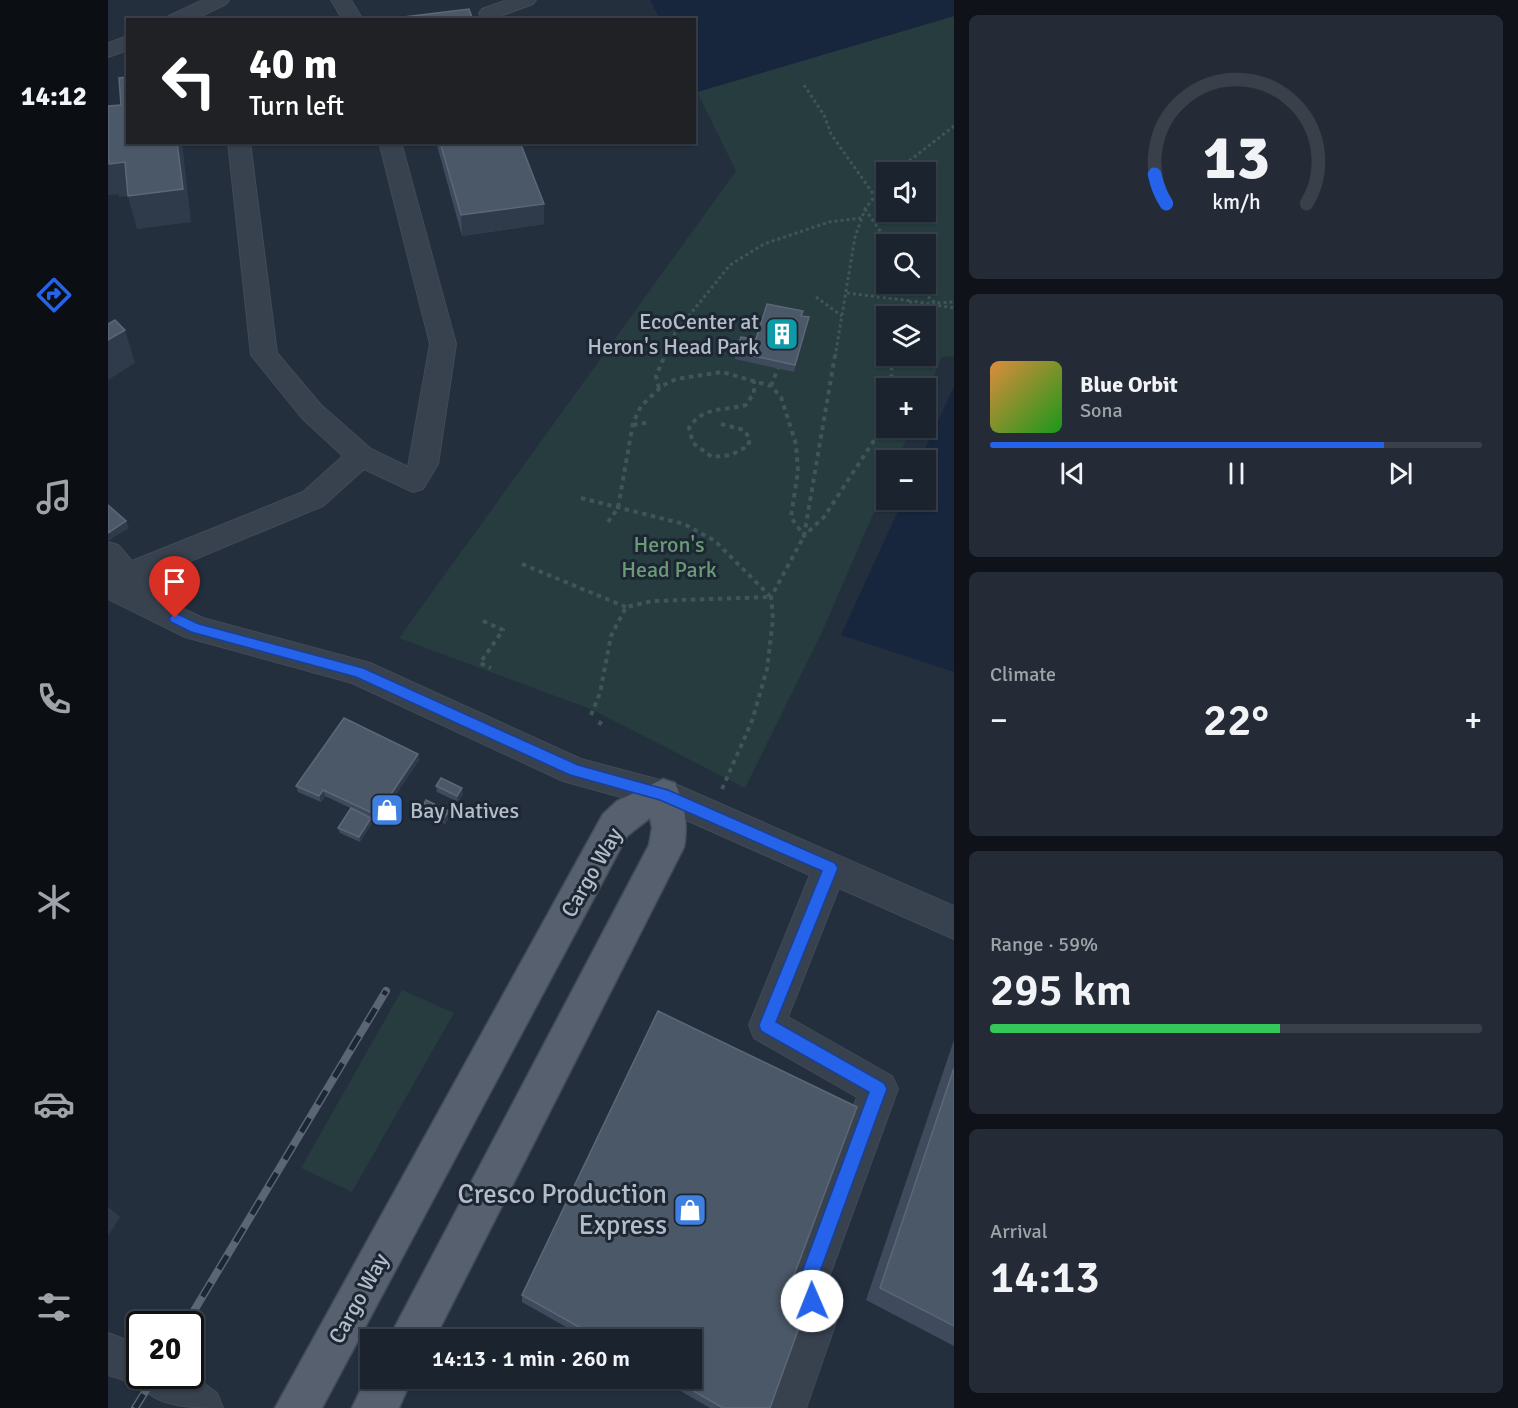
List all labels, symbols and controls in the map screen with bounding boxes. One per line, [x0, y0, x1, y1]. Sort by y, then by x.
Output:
text: 40 m [249, 39, 338, 90]
icon: left [150, 42, 228, 120]
text: 14:12 [21, 80, 87, 113]
text: Turn left [249, 90, 344, 123]
text: 13 [1202, 119, 1270, 196]
map controls [876, 162, 936, 510]
button: sound [876, 162, 936, 222]
text: km/h [1212, 189, 1260, 215]
button: search [876, 234, 936, 294]
icon: directions [33, 274, 75, 316]
button: layers [876, 306, 936, 366]
place label: EcoCenter at Heron's Head Park [587, 308, 759, 360]
building icon: EcoCenter at Heron's Head Park [764, 316, 800, 352]
text: Blue Orbit [1080, 371, 1178, 398]
button: + [876, 378, 936, 438]
text: Sona [1080, 398, 1123, 423]
button: − [876, 450, 936, 510]
icon: previous [1056, 457, 1089, 490]
icon: pause [1220, 457, 1253, 490]
icon: next [1384, 457, 1417, 490]
icon: music [33, 476, 75, 518]
park label: Heron's Head Park [621, 531, 717, 583]
pin [149, 556, 200, 618]
icon: arrive [158, 565, 191, 598]
text: Climate [990, 662, 1056, 687]
icon: phone [33, 678, 75, 720]
text: 22° [1203, 693, 1269, 748]
text: − [990, 700, 1008, 741]
text: + [1464, 700, 1482, 741]
shop icon: Bay Natives [369, 792, 405, 828]
place label: Bay Natives [410, 797, 519, 824]
street label: Cargo Way [555, 822, 628, 922]
icon: climate [33, 881, 75, 923]
text: Range · 59% [990, 932, 1098, 957]
text: 295 km [990, 963, 1132, 1018]
icon: car [33, 1083, 75, 1125]
place label: Cresco Production Express [458, 1178, 667, 1242]
shop icon: Cresco Production Express [672, 1192, 708, 1228]
text: Arrival [990, 1219, 1048, 1244]
street label: Cargo Way [323, 1248, 395, 1348]
text: 14:13 [990, 1250, 1100, 1305]
position arrow [780, 1269, 844, 1333]
icon: filters [33, 1286, 75, 1328]
speed limit sign: 20 [126, 1311, 204, 1389]
text: 14:13 · 1 min · 260 m [432, 1345, 630, 1372]

